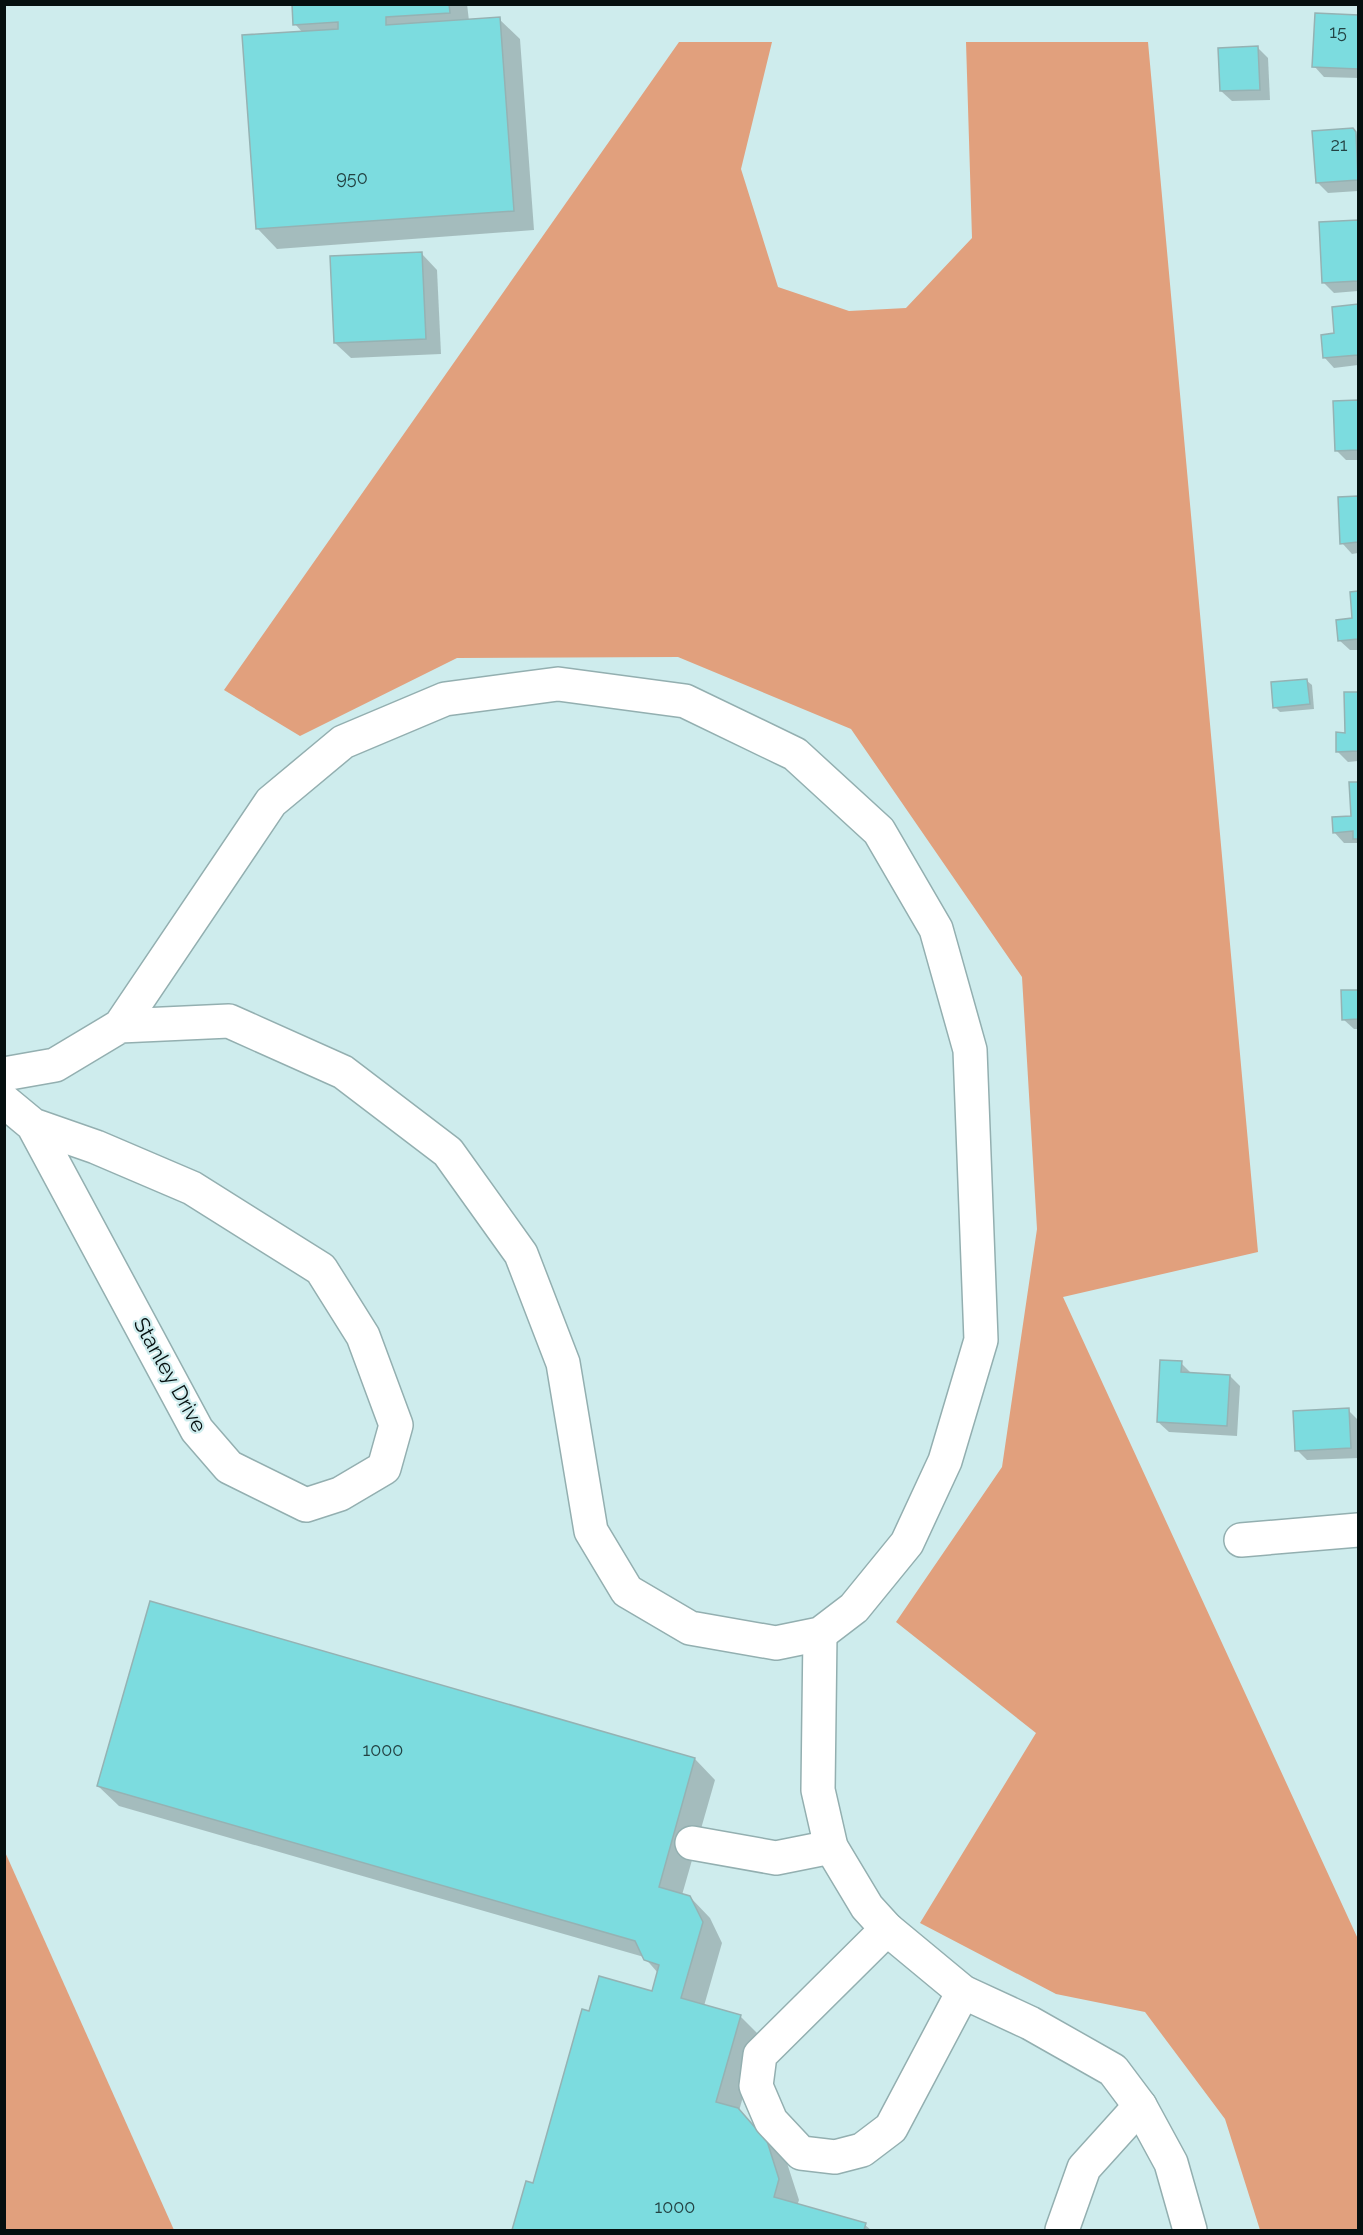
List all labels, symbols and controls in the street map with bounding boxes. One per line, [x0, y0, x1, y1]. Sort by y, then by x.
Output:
house number: 15 [1329, 21, 1347, 42]
house number: 21 [1330, 134, 1348, 155]
house number: 950 [336, 167, 368, 188]
street label: Stanley Drive [129, 1313, 212, 1436]
house number: 1000 [363, 1739, 403, 1760]
house number: 1000 [655, 2196, 695, 2217]

